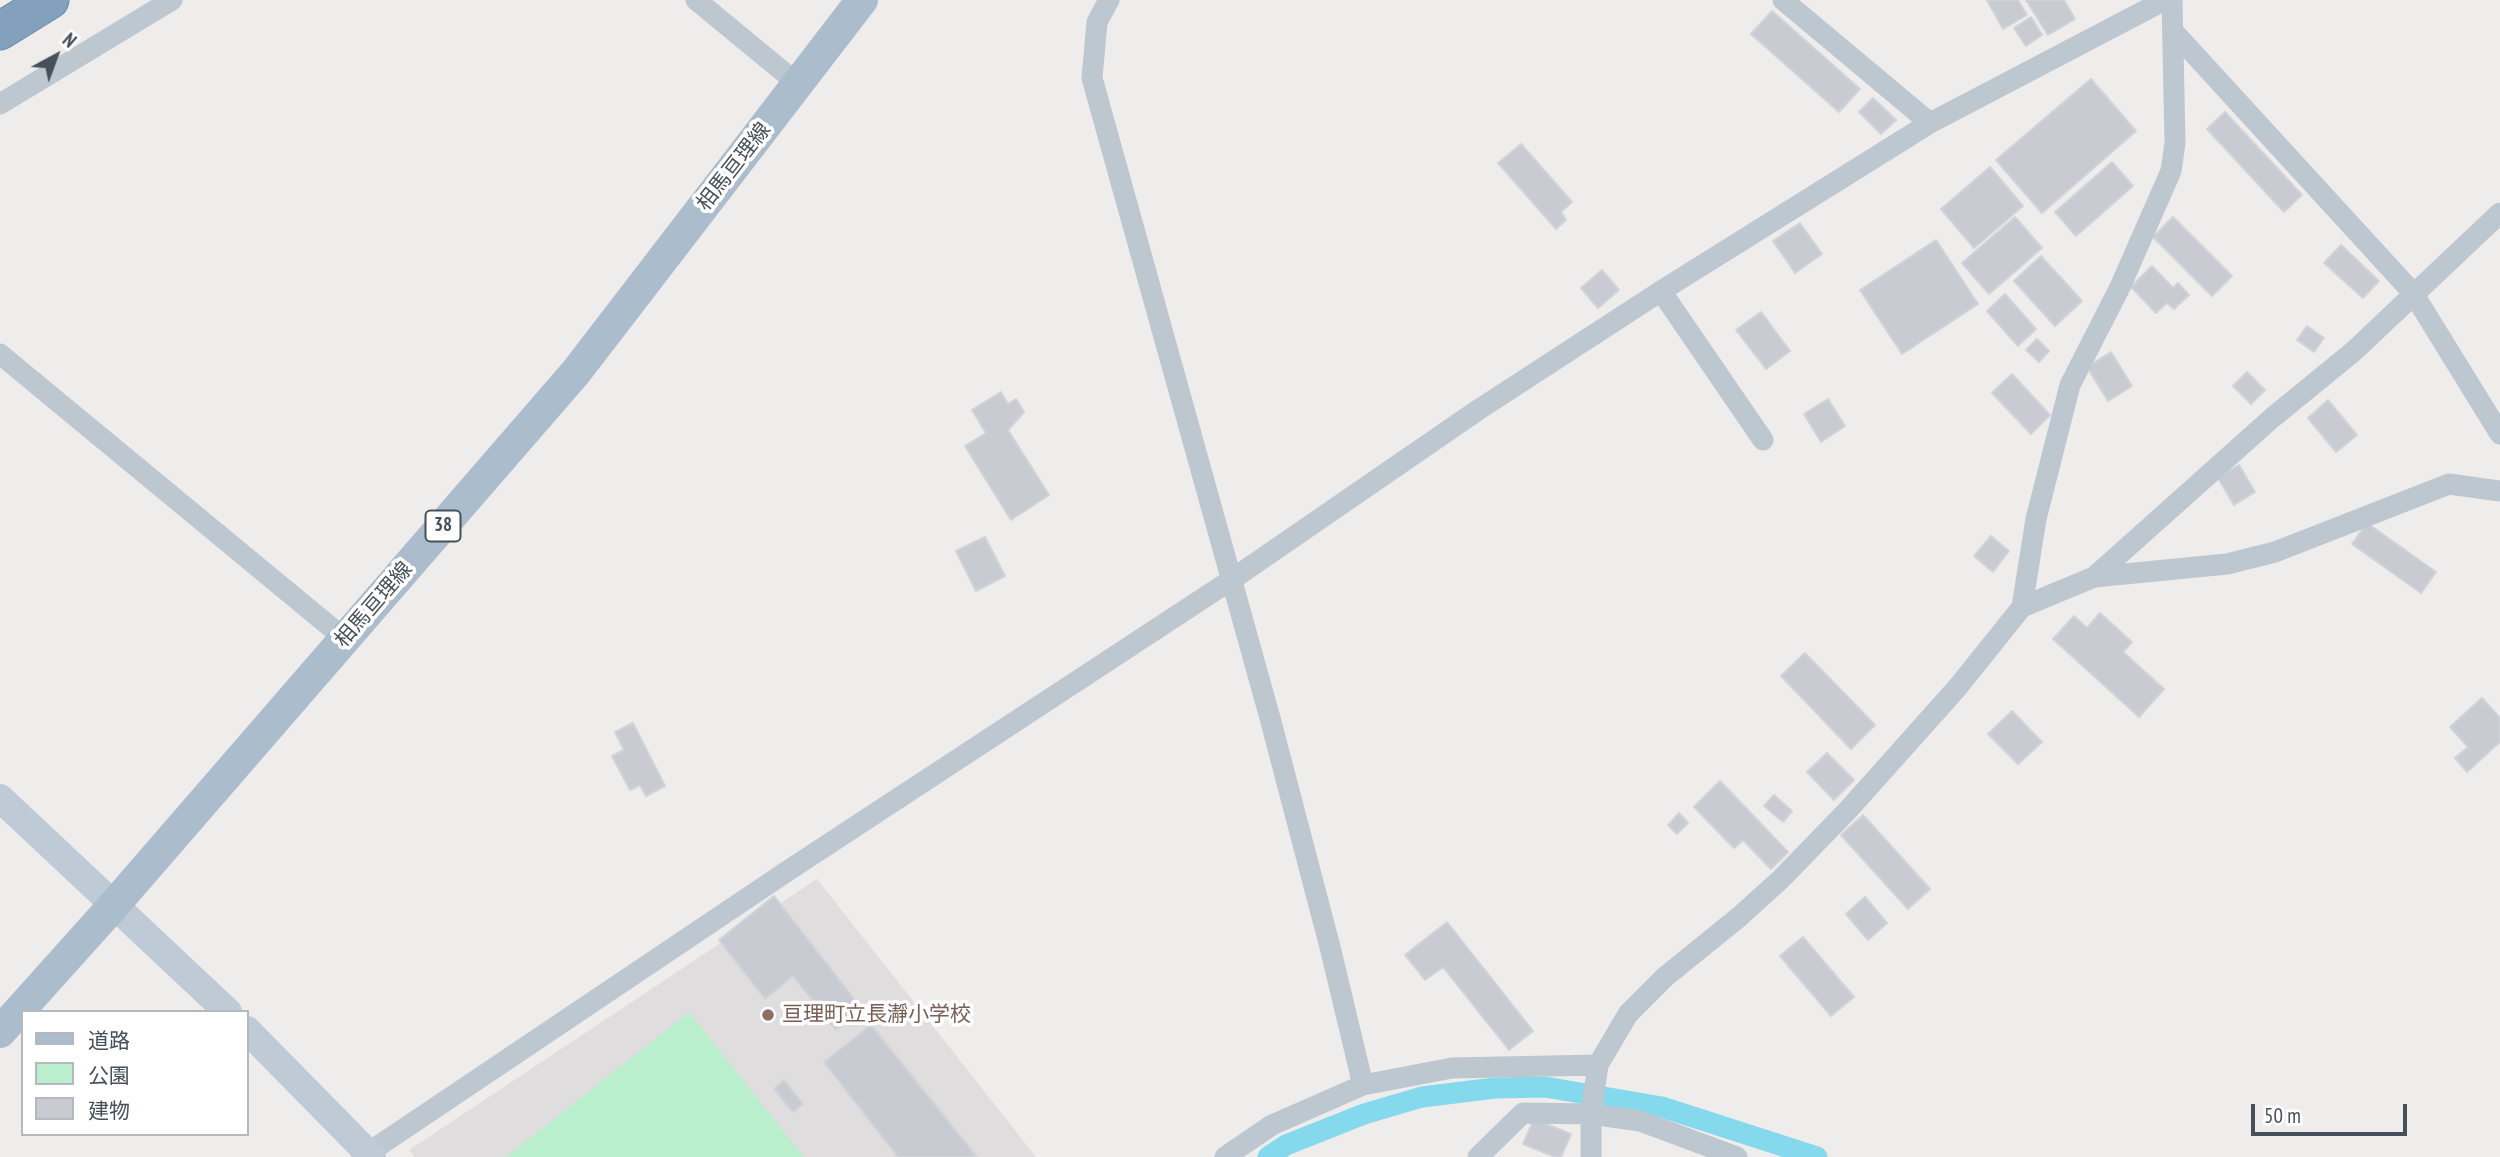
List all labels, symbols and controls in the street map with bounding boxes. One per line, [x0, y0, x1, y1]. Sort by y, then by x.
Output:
north arrow [21, 21, 91, 91]
text: N [58, 28, 82, 53]
street label: 相馬亘理線 [692, 118, 776, 216]
road number: 38 [426, 510, 460, 541]
street label: 相馬亘理線 [330, 557, 418, 653]
place label: 亘理町立長瀞小学校 [782, 1002, 971, 1028]
marker: 亘理町立長瀞小学校 [760, 1007, 776, 1023]
legend [21, 1010, 248, 1136]
text: 道路 [88, 1027, 130, 1054]
text: 公園 [88, 1062, 130, 1089]
scale bar [2255, 1090, 2411, 1134]
text: 建物 [88, 1097, 130, 1124]
text: 50 m [2264, 1102, 2301, 1129]

